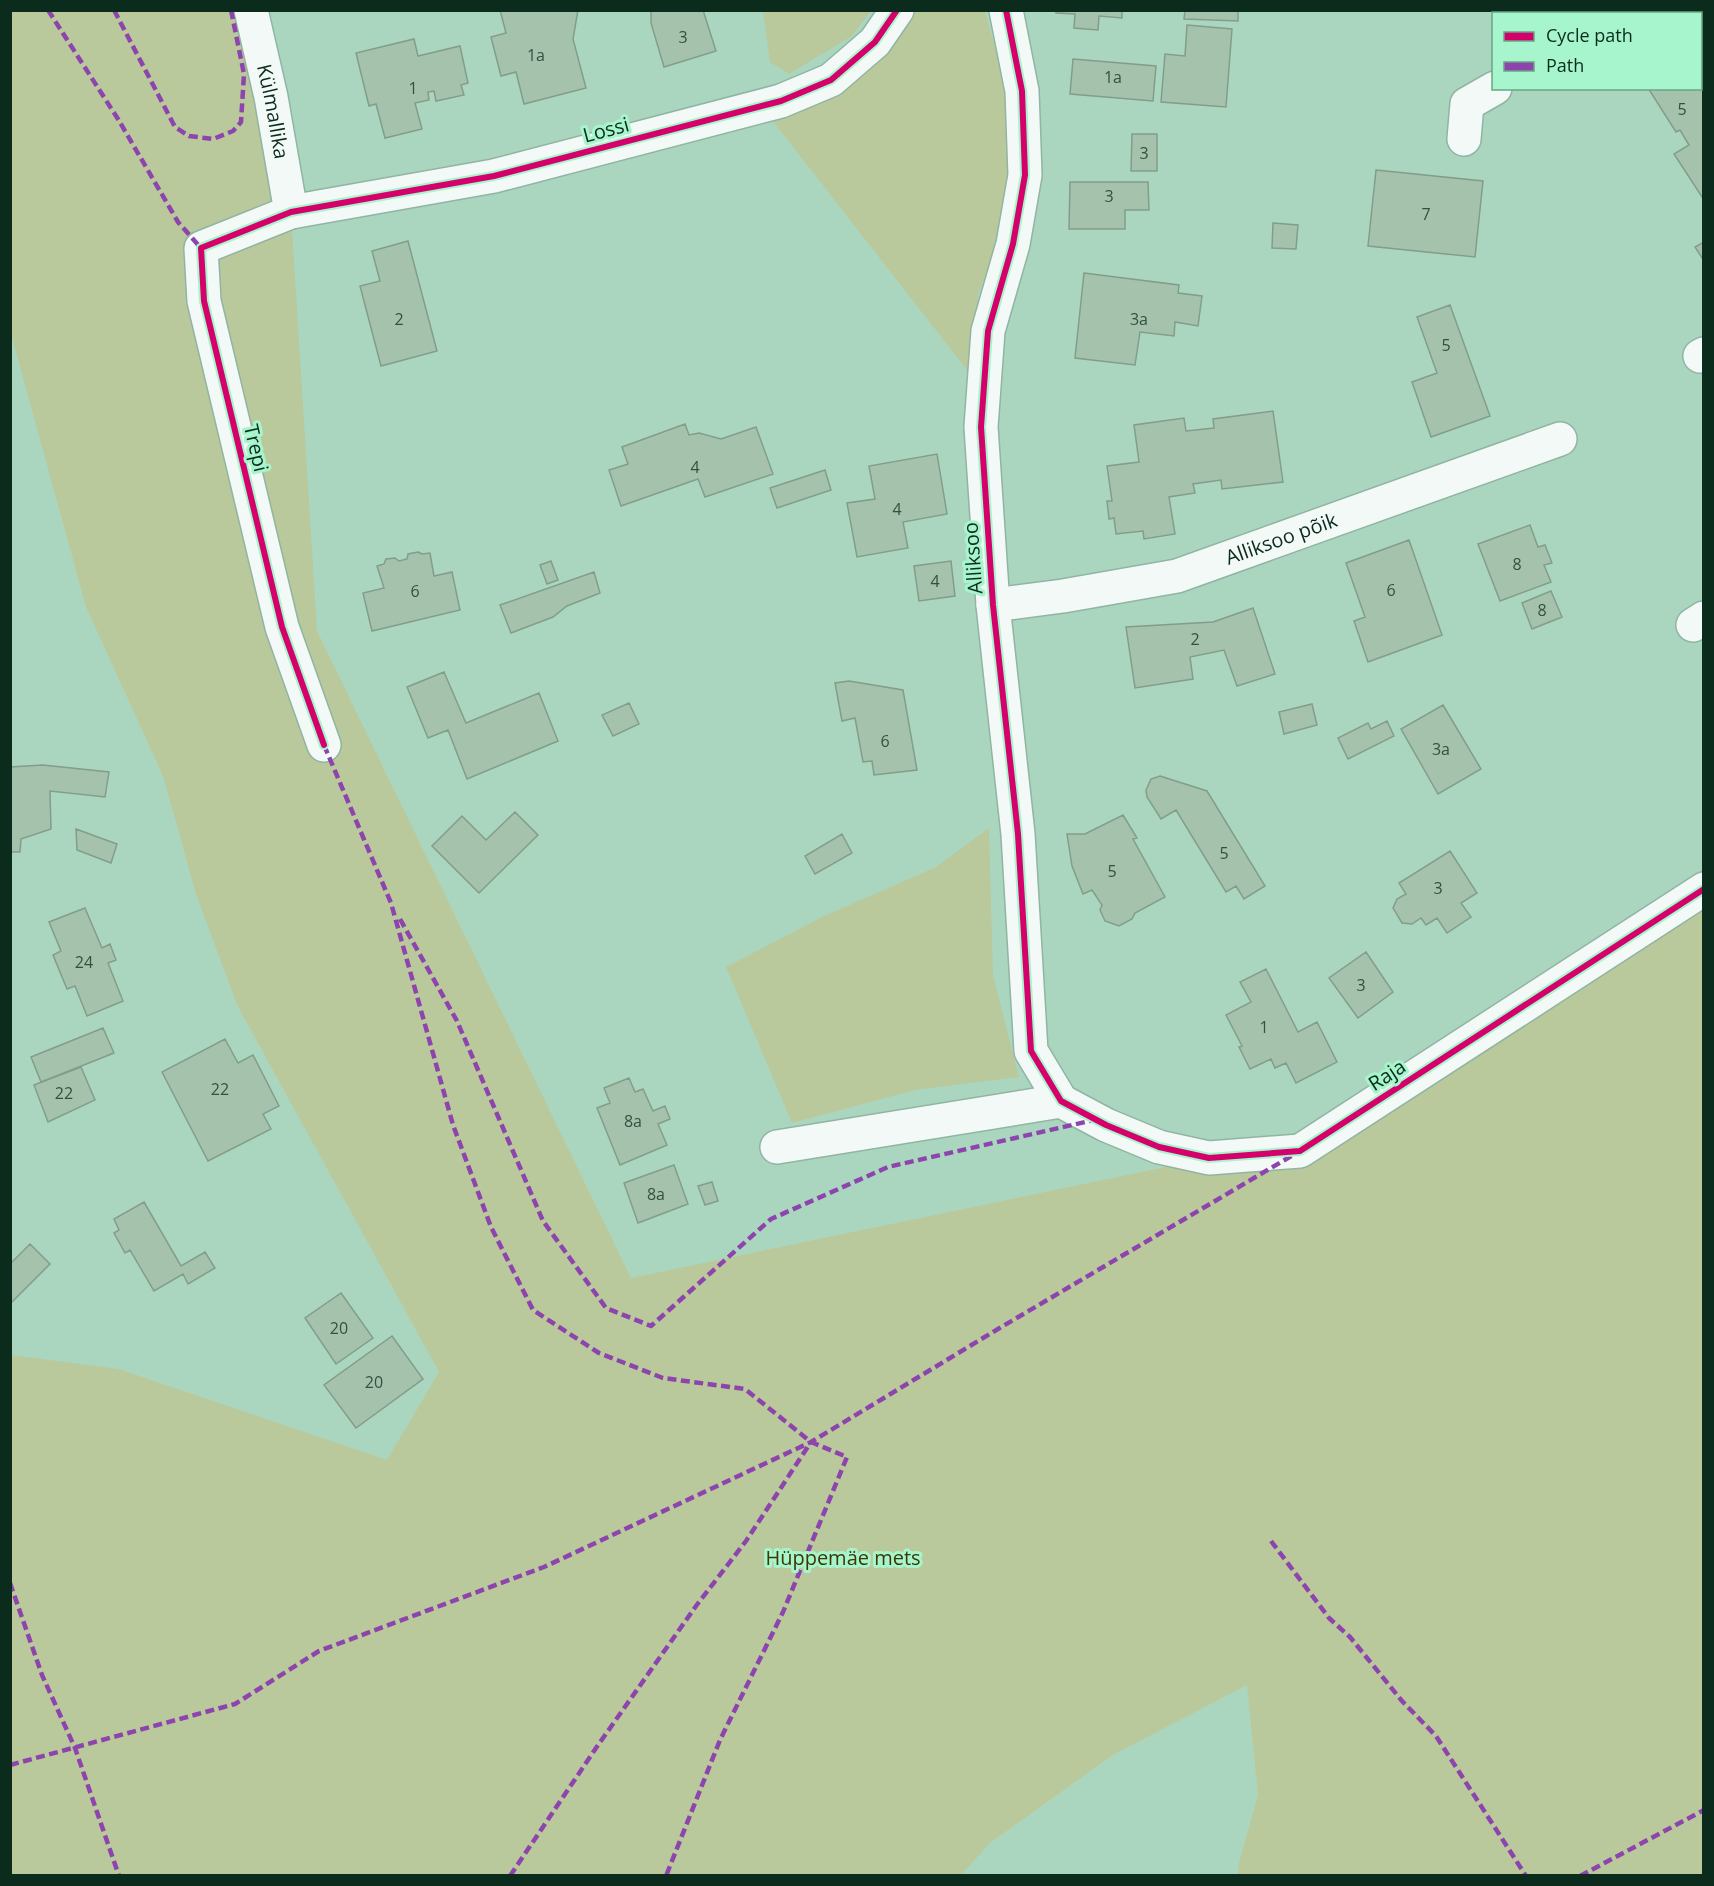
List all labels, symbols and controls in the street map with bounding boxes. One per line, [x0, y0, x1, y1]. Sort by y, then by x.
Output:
legend [1492, 12, 1702, 90]
text: Cycle path [1546, 23, 1633, 47]
house number: 3 [678, 26, 688, 48]
house number: 1a [527, 44, 545, 66]
text: Path [1546, 53, 1584, 77]
street label: Külmallika [251, 61, 296, 161]
house number: 1a [1104, 66, 1122, 88]
house number: 1 [408, 77, 418, 99]
house number: 5 [1677, 98, 1687, 120]
street label: Lossi [580, 110, 632, 149]
house number: 3 [1139, 142, 1149, 164]
house number: 3 [1104, 185, 1114, 207]
house number: 7 [1421, 203, 1431, 225]
house number: 2 [394, 308, 404, 330]
house number: 3a [1130, 308, 1148, 330]
house number: 5 [1441, 334, 1451, 356]
street label: Trepi [238, 422, 275, 474]
house number: 4 [690, 456, 700, 478]
house number: 4 [892, 498, 902, 520]
street label: Alliksoo põik [1221, 506, 1341, 571]
street label: Alliksoo [957, 521, 988, 595]
house number: 8 [1512, 553, 1522, 575]
house number: 4 [930, 570, 940, 592]
house number: 6 [1386, 579, 1396, 601]
house number: 6 [410, 580, 420, 602]
house number: 8 [1537, 599, 1547, 621]
house number: 2 [1190, 628, 1200, 650]
house number: 6 [880, 730, 890, 752]
house number: 3a [1432, 738, 1450, 760]
house number: 5 [1219, 842, 1229, 864]
house number: 5 [1107, 860, 1117, 882]
house number: 3 [1433, 877, 1443, 899]
house number: 24 [75, 951, 93, 973]
house number: 3 [1356, 974, 1366, 996]
house number: 1 [1259, 1016, 1269, 1038]
street label: Raja [1363, 1052, 1411, 1097]
house number: 22 [211, 1078, 229, 1100]
house number: 22 [55, 1082, 73, 1104]
house number: 8a [624, 1110, 642, 1132]
house number: 8a [647, 1183, 665, 1205]
house number: 20 [330, 1317, 348, 1339]
house number: 20 [365, 1371, 383, 1393]
park label: Hüppemäe mets [765, 1544, 921, 1571]

